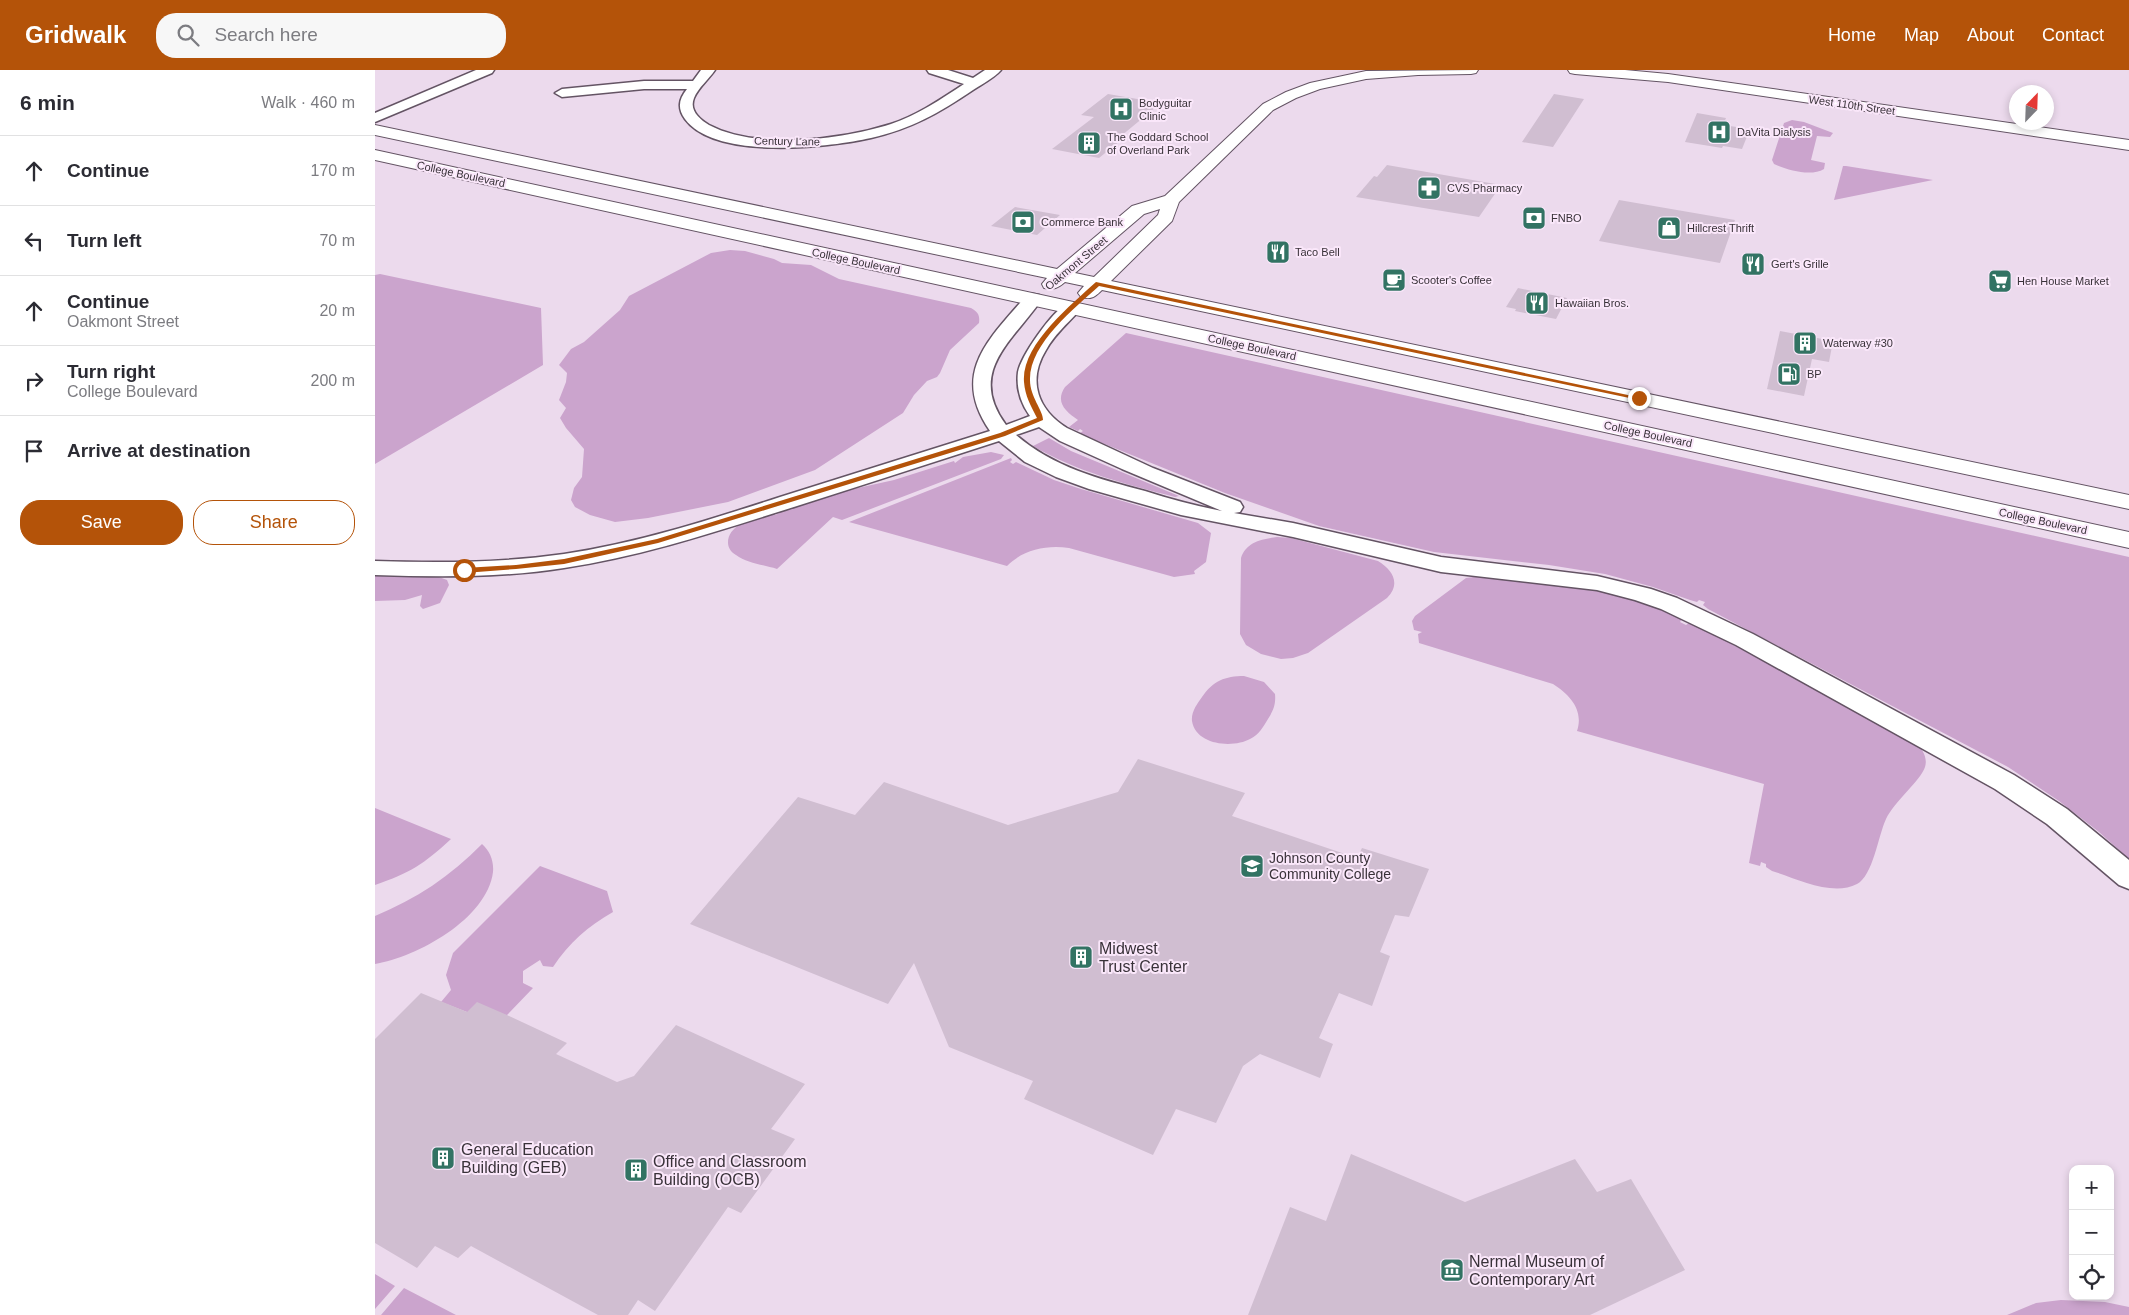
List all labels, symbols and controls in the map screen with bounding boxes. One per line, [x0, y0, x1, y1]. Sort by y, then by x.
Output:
search box [156, 13, 506, 58]
text: Gridwalk [25, 21, 126, 48]
icon: search [174, 21, 202, 49]
text: Search here [214, 24, 318, 45]
text: Home [1828, 25, 1876, 45]
text: Map [1904, 25, 1939, 45]
text: About [1967, 25, 2014, 45]
text: Contact [2042, 25, 2104, 45]
north arrow [2009, 85, 2054, 130]
text: 6 min [20, 91, 75, 114]
street label: West 110th Street [1808, 93, 1896, 117]
text: Walk · 460 m [261, 94, 355, 111]
hospital icon: Bodyguitar Clinic [1108, 96, 1134, 122]
place label: Bodyguitar Clinic [1139, 97, 1192, 122]
hospital icon: DaVita Dialysis [1706, 119, 1732, 145]
place label: DaVita Dialysis [1737, 126, 1811, 138]
building icon: The Goddard School of Overland Park [1076, 130, 1102, 156]
place label: The Goddard School of Overland Park [1107, 131, 1209, 156]
street label: Century Lane [754, 134, 820, 148]
icon: ahead [20, 157, 48, 185]
street label: College Boulevard [416, 159, 506, 189]
text: Continue [67, 160, 149, 181]
text: 170 m [311, 162, 355, 179]
pharmacy icon: CVS Pharmacy [1416, 175, 1442, 201]
place label: CVS Pharmacy [1447, 182, 1523, 194]
bank icon: FNBO [1521, 205, 1547, 231]
bank icon: Commerce Bank [1010, 209, 1036, 235]
place label: FNBO [1551, 212, 1582, 224]
shop icon: Hillcrest Thrift [1656, 215, 1682, 241]
place label: Commerce Bank [1041, 216, 1123, 228]
place label: Hillcrest Thrift [1687, 222, 1754, 234]
icon: left [20, 227, 48, 255]
text: Turn left [67, 230, 142, 251]
text: 70 m [319, 232, 355, 249]
street label: Oakmont Street [1043, 234, 1109, 292]
restaurant icon: Taco Bell [1265, 239, 1291, 265]
street label: College Boulevard [811, 246, 901, 276]
place label: Taco Bell [1295, 246, 1340, 258]
restaurant icon: Gert's Grille [1740, 251, 1766, 277]
place label: Gert's Grille [1771, 258, 1829, 270]
cafe icon: Scooter's Coffee [1381, 267, 1407, 293]
supermarket icon: Hen House Market [1987, 268, 2013, 294]
place label: Scooter's Coffee [1411, 274, 1492, 286]
place label: Hen House Market [2017, 275, 2109, 287]
restaurant icon: Hawaiian Bros. [1524, 290, 1550, 316]
text: Continue [67, 291, 149, 312]
icon: ahead [20, 297, 48, 325]
place label: Hawaiian Bros. [1555, 297, 1629, 309]
text: 20 m [319, 302, 355, 319]
text: Oakmont Street [67, 313, 179, 330]
building icon: Waterway #30 [1792, 330, 1818, 356]
street label: College Boulevard [1207, 332, 1297, 362]
place label: Waterway #30 [1823, 337, 1893, 349]
text: Turn right [67, 361, 155, 382]
fuel station icon: BP [1776, 361, 1802, 387]
icon: right [20, 367, 48, 395]
place label: BP [1807, 368, 1822, 380]
text: 200 m [311, 372, 355, 389]
text: College Boulevard [67, 383, 198, 400]
route end [1628, 387, 1651, 410]
street label: College Boulevard [1603, 419, 1693, 449]
icon: arrive [20, 437, 48, 465]
text: Arrive at destination [67, 440, 251, 461]
button: Save [20, 500, 183, 545]
button: Share [193, 500, 355, 545]
street label: College Boulevard [1998, 506, 2088, 536]
route start [453, 559, 476, 582]
place label: Johnson County Community College [1269, 850, 1391, 882]
school or university icon: Johnson County Community College [1239, 853, 1265, 879]
place label: Midwest Trust Center [1099, 940, 1188, 975]
building icon: Midwest Trust Center [1068, 944, 1094, 970]
place label: General Education Building (GEB) [461, 1141, 594, 1176]
building icon: General Education Building (GEB) [430, 1145, 456, 1171]
place label: Office and Classroom Building (OCB) [653, 1153, 807, 1188]
building icon: Office and Classroom Building (OCB) [623, 1157, 649, 1183]
map controls [2069, 1165, 2114, 1300]
button: + [2069, 1165, 2114, 1210]
button: − [2069, 1210, 2114, 1255]
place label: Nermal Museum of Contemporary Art [1469, 1253, 1605, 1288]
button: locate [2069, 1255, 2114, 1300]
museum icon: Nermal Museum of Contemporary Art [1439, 1257, 1465, 1283]

